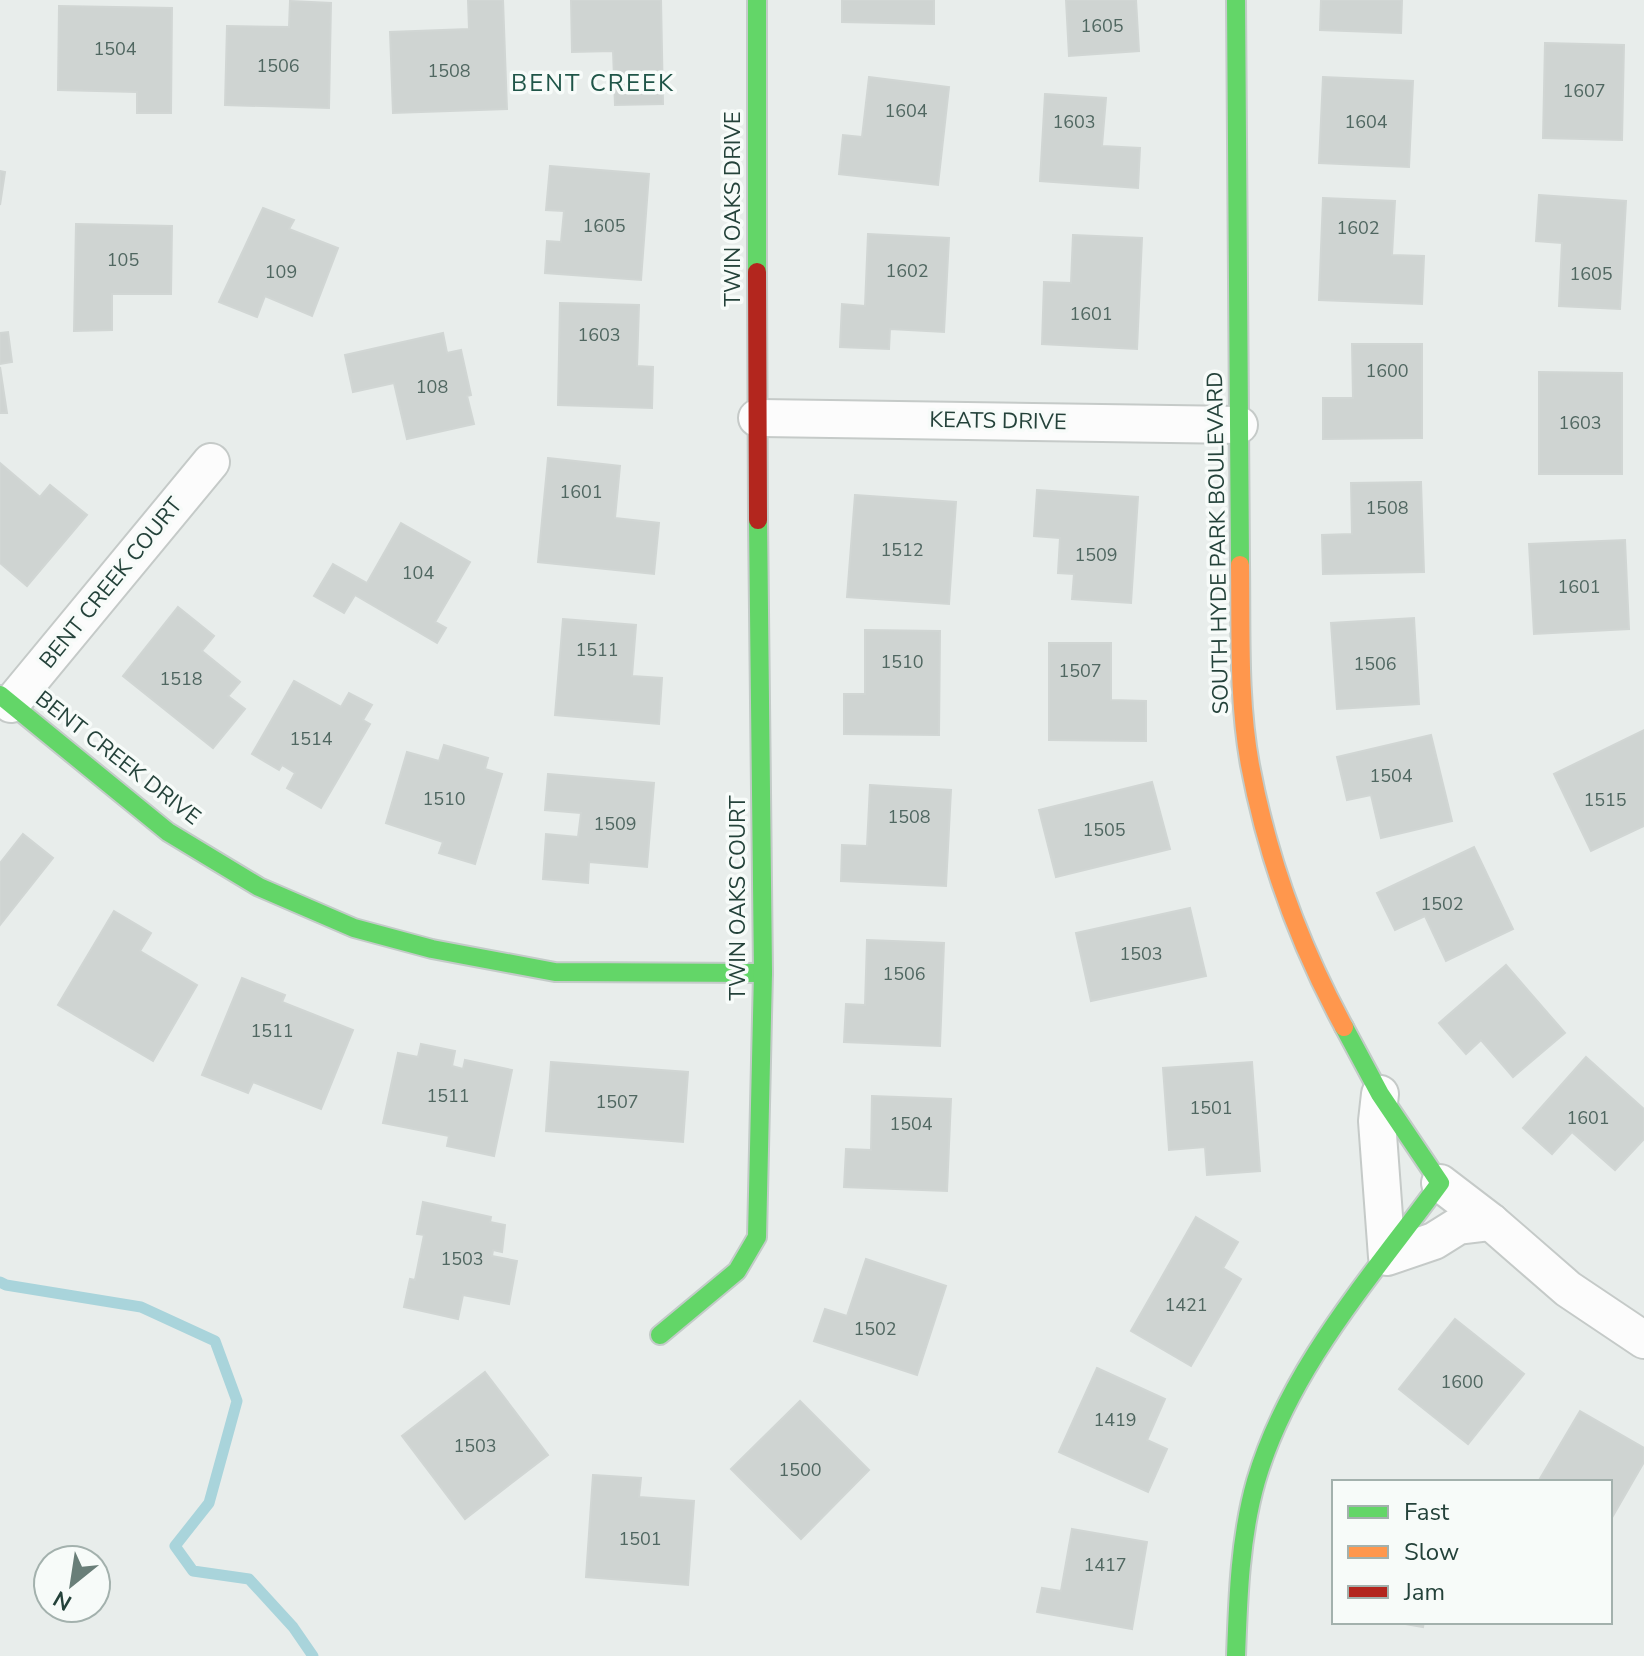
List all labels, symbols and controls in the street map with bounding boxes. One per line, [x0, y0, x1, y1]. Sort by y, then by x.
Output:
house number: 1605 [1080, 14, 1124, 38]
house number: 1504 [93, 37, 137, 61]
house number: 1506 [256, 54, 300, 78]
house number: 1508 [427, 59, 471, 83]
district label: BENT CREEK [511, 67, 675, 99]
house number: 1607 [1562, 79, 1606, 103]
house number: 1604 [884, 99, 928, 123]
house number: 1603 [1052, 110, 1096, 134]
house number: 1604 [1344, 110, 1388, 134]
street label: TWIN OAKS DRIVE [718, 112, 748, 306]
house number: 1605 [582, 214, 626, 238]
house number: 1602 [1336, 216, 1380, 240]
house number: 105 [107, 248, 139, 272]
house number: 1602 [885, 259, 929, 283]
house number: 109 [265, 260, 297, 284]
house number: 1605 [1569, 262, 1613, 286]
house number: 1601 [1069, 302, 1113, 326]
house number: 1603 [577, 323, 621, 347]
house number: 1600 [1365, 359, 1409, 383]
street label: SOUTH HYDE PARK BOULEVARD [1200, 371, 1236, 715]
house number: 108 [416, 375, 448, 399]
street label: KEATS DRIVE [929, 405, 1067, 437]
house number: 1603 [1558, 411, 1602, 435]
house number: 1601 [559, 480, 603, 504]
street label: BENT CREEK COURT [33, 491, 190, 675]
house number: 1508 [1365, 496, 1409, 520]
house number: 1512 [880, 538, 924, 562]
house number: 1509 [1074, 543, 1118, 567]
house number: 104 [402, 561, 434, 585]
house number: 1601 [1557, 575, 1601, 599]
house number: 1511 [575, 638, 619, 662]
house number: 1510 [880, 650, 924, 674]
house number: 1506 [1353, 652, 1397, 676]
house number: 1507 [1058, 659, 1102, 683]
house number: 1518 [159, 667, 203, 691]
street label: BENT CREEK DRIVE [29, 684, 207, 832]
house number: 1514 [289, 727, 333, 751]
house number: 1504 [1369, 764, 1413, 788]
house number: 1510 [422, 787, 466, 811]
house number: 1515 [1583, 788, 1627, 812]
street label: TWIN OAKS COURT [723, 795, 753, 1001]
house number: 1508 [887, 805, 931, 829]
house number: 1509 [593, 812, 637, 836]
house number: 1505 [1082, 818, 1126, 842]
house number: 1502 [1420, 892, 1464, 916]
house number: 1503 [1119, 942, 1163, 966]
house number: 1506 [882, 962, 926, 986]
house number: 1511 [250, 1019, 294, 1043]
house number: 1511 [426, 1084, 470, 1108]
house number: 1507 [595, 1090, 639, 1114]
house number: 1501 [1189, 1096, 1233, 1120]
house number: 1601 [1566, 1106, 1610, 1130]
house number: 1504 [889, 1112, 933, 1136]
house number: 1503 [440, 1247, 484, 1271]
house number: 1421 [1164, 1293, 1208, 1317]
house number: 1502 [853, 1317, 897, 1341]
house number: 1600 [1440, 1370, 1484, 1394]
house number: 1419 [1093, 1408, 1137, 1432]
house number: 1503 [453, 1434, 497, 1458]
house number: 1500 [778, 1458, 822, 1482]
legend [1332, 1480, 1612, 1624]
text: Fast [1404, 1496, 1450, 1528]
house number: 1501 [618, 1527, 662, 1551]
text: Slow [1404, 1536, 1459, 1568]
north arrow [32, 1544, 112, 1624]
house number: 1417 [1083, 1553, 1127, 1577]
text: Jam [1403, 1576, 1445, 1608]
text: N [48, 1583, 77, 1618]

